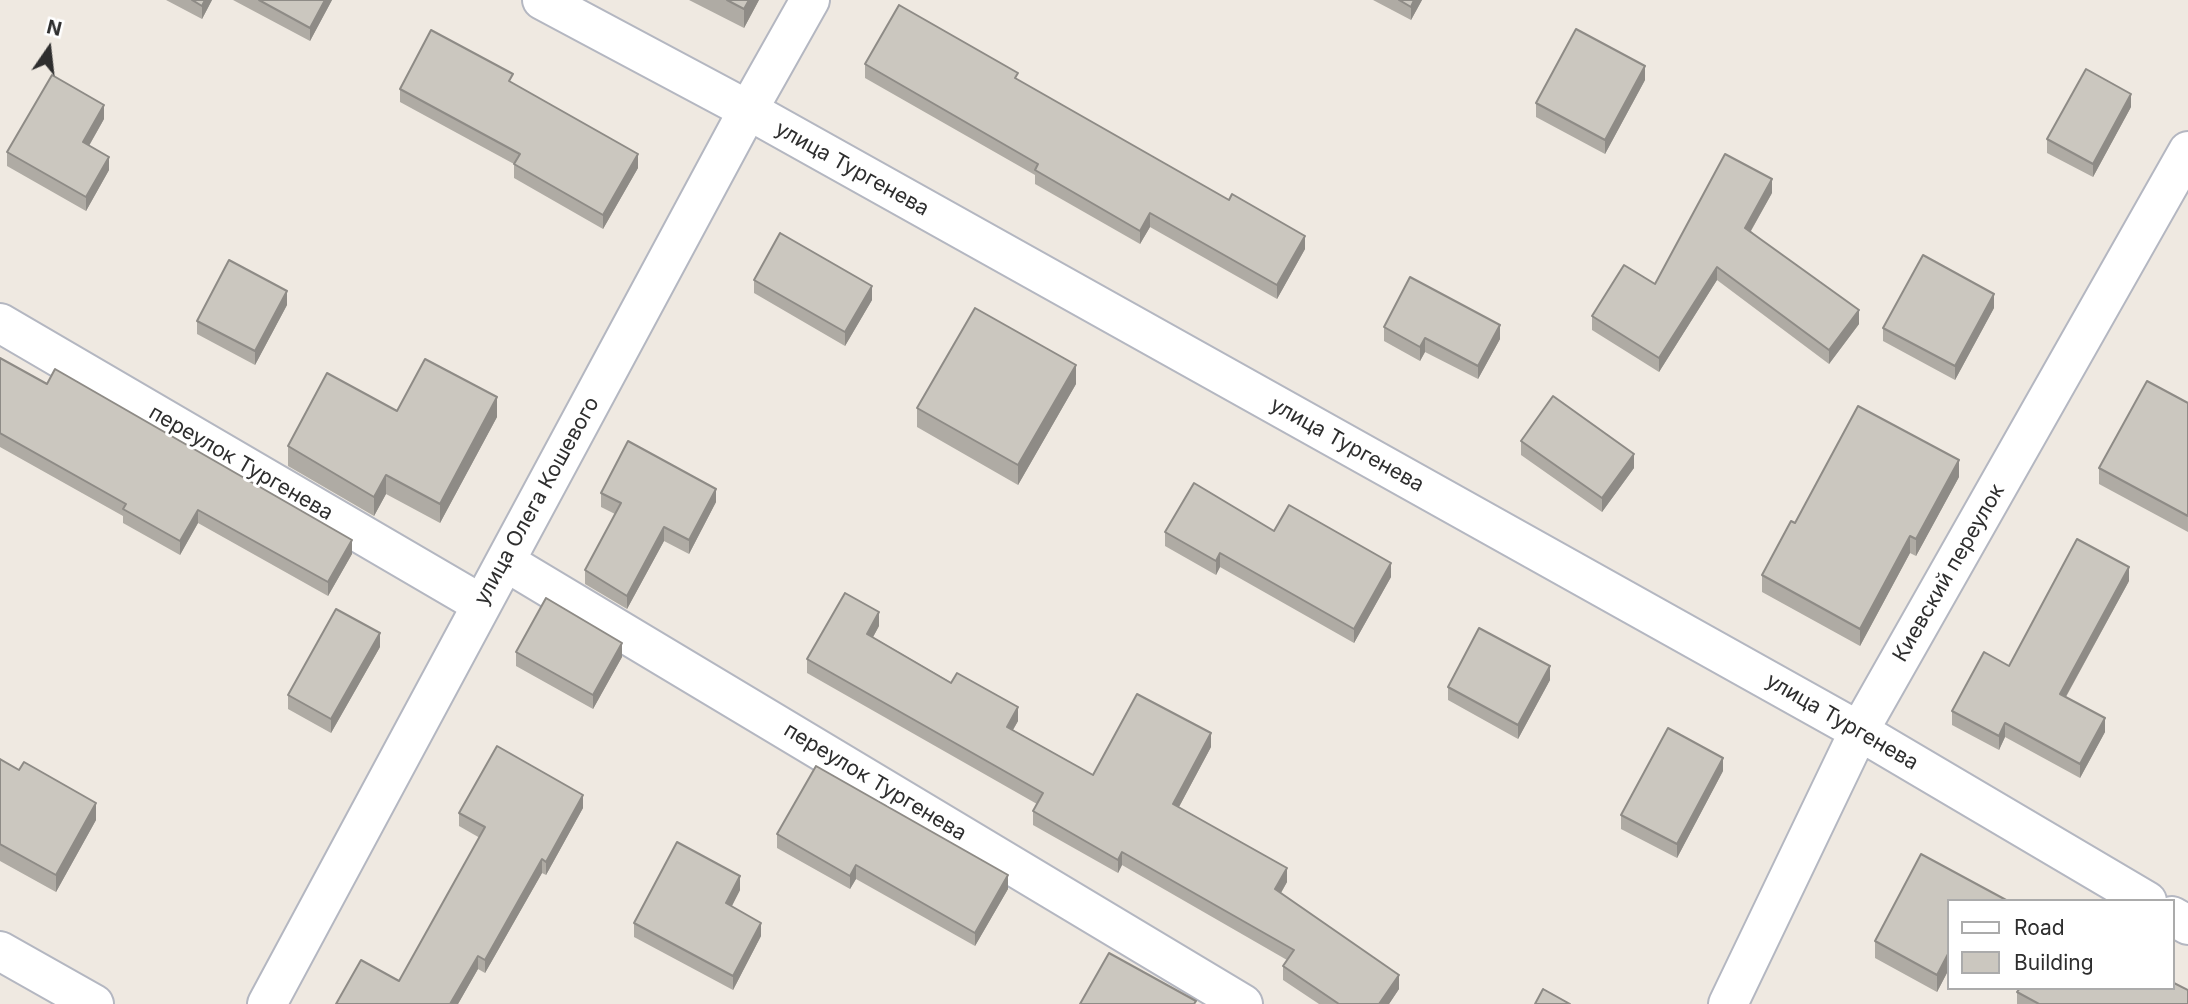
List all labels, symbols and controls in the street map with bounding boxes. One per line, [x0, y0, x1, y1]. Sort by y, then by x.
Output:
north arrow [14, 14, 84, 84]
text: N [44, 15, 64, 41]
street label: улица Тургенева [771, 116, 933, 222]
street label: улица Тургенева [1266, 392, 1428, 498]
street label: улица Олега Кошевого [469, 393, 605, 609]
street label: переулок Тургенева [144, 400, 338, 526]
street label: Киевский переулок [1888, 480, 2010, 666]
street label: улица Тургенева [1761, 668, 1923, 776]
street label: переулок Тургенева [779, 718, 971, 846]
legend [1946, 899, 2174, 990]
text: Road [2014, 915, 2065, 940]
text: Building [2014, 950, 2094, 975]

